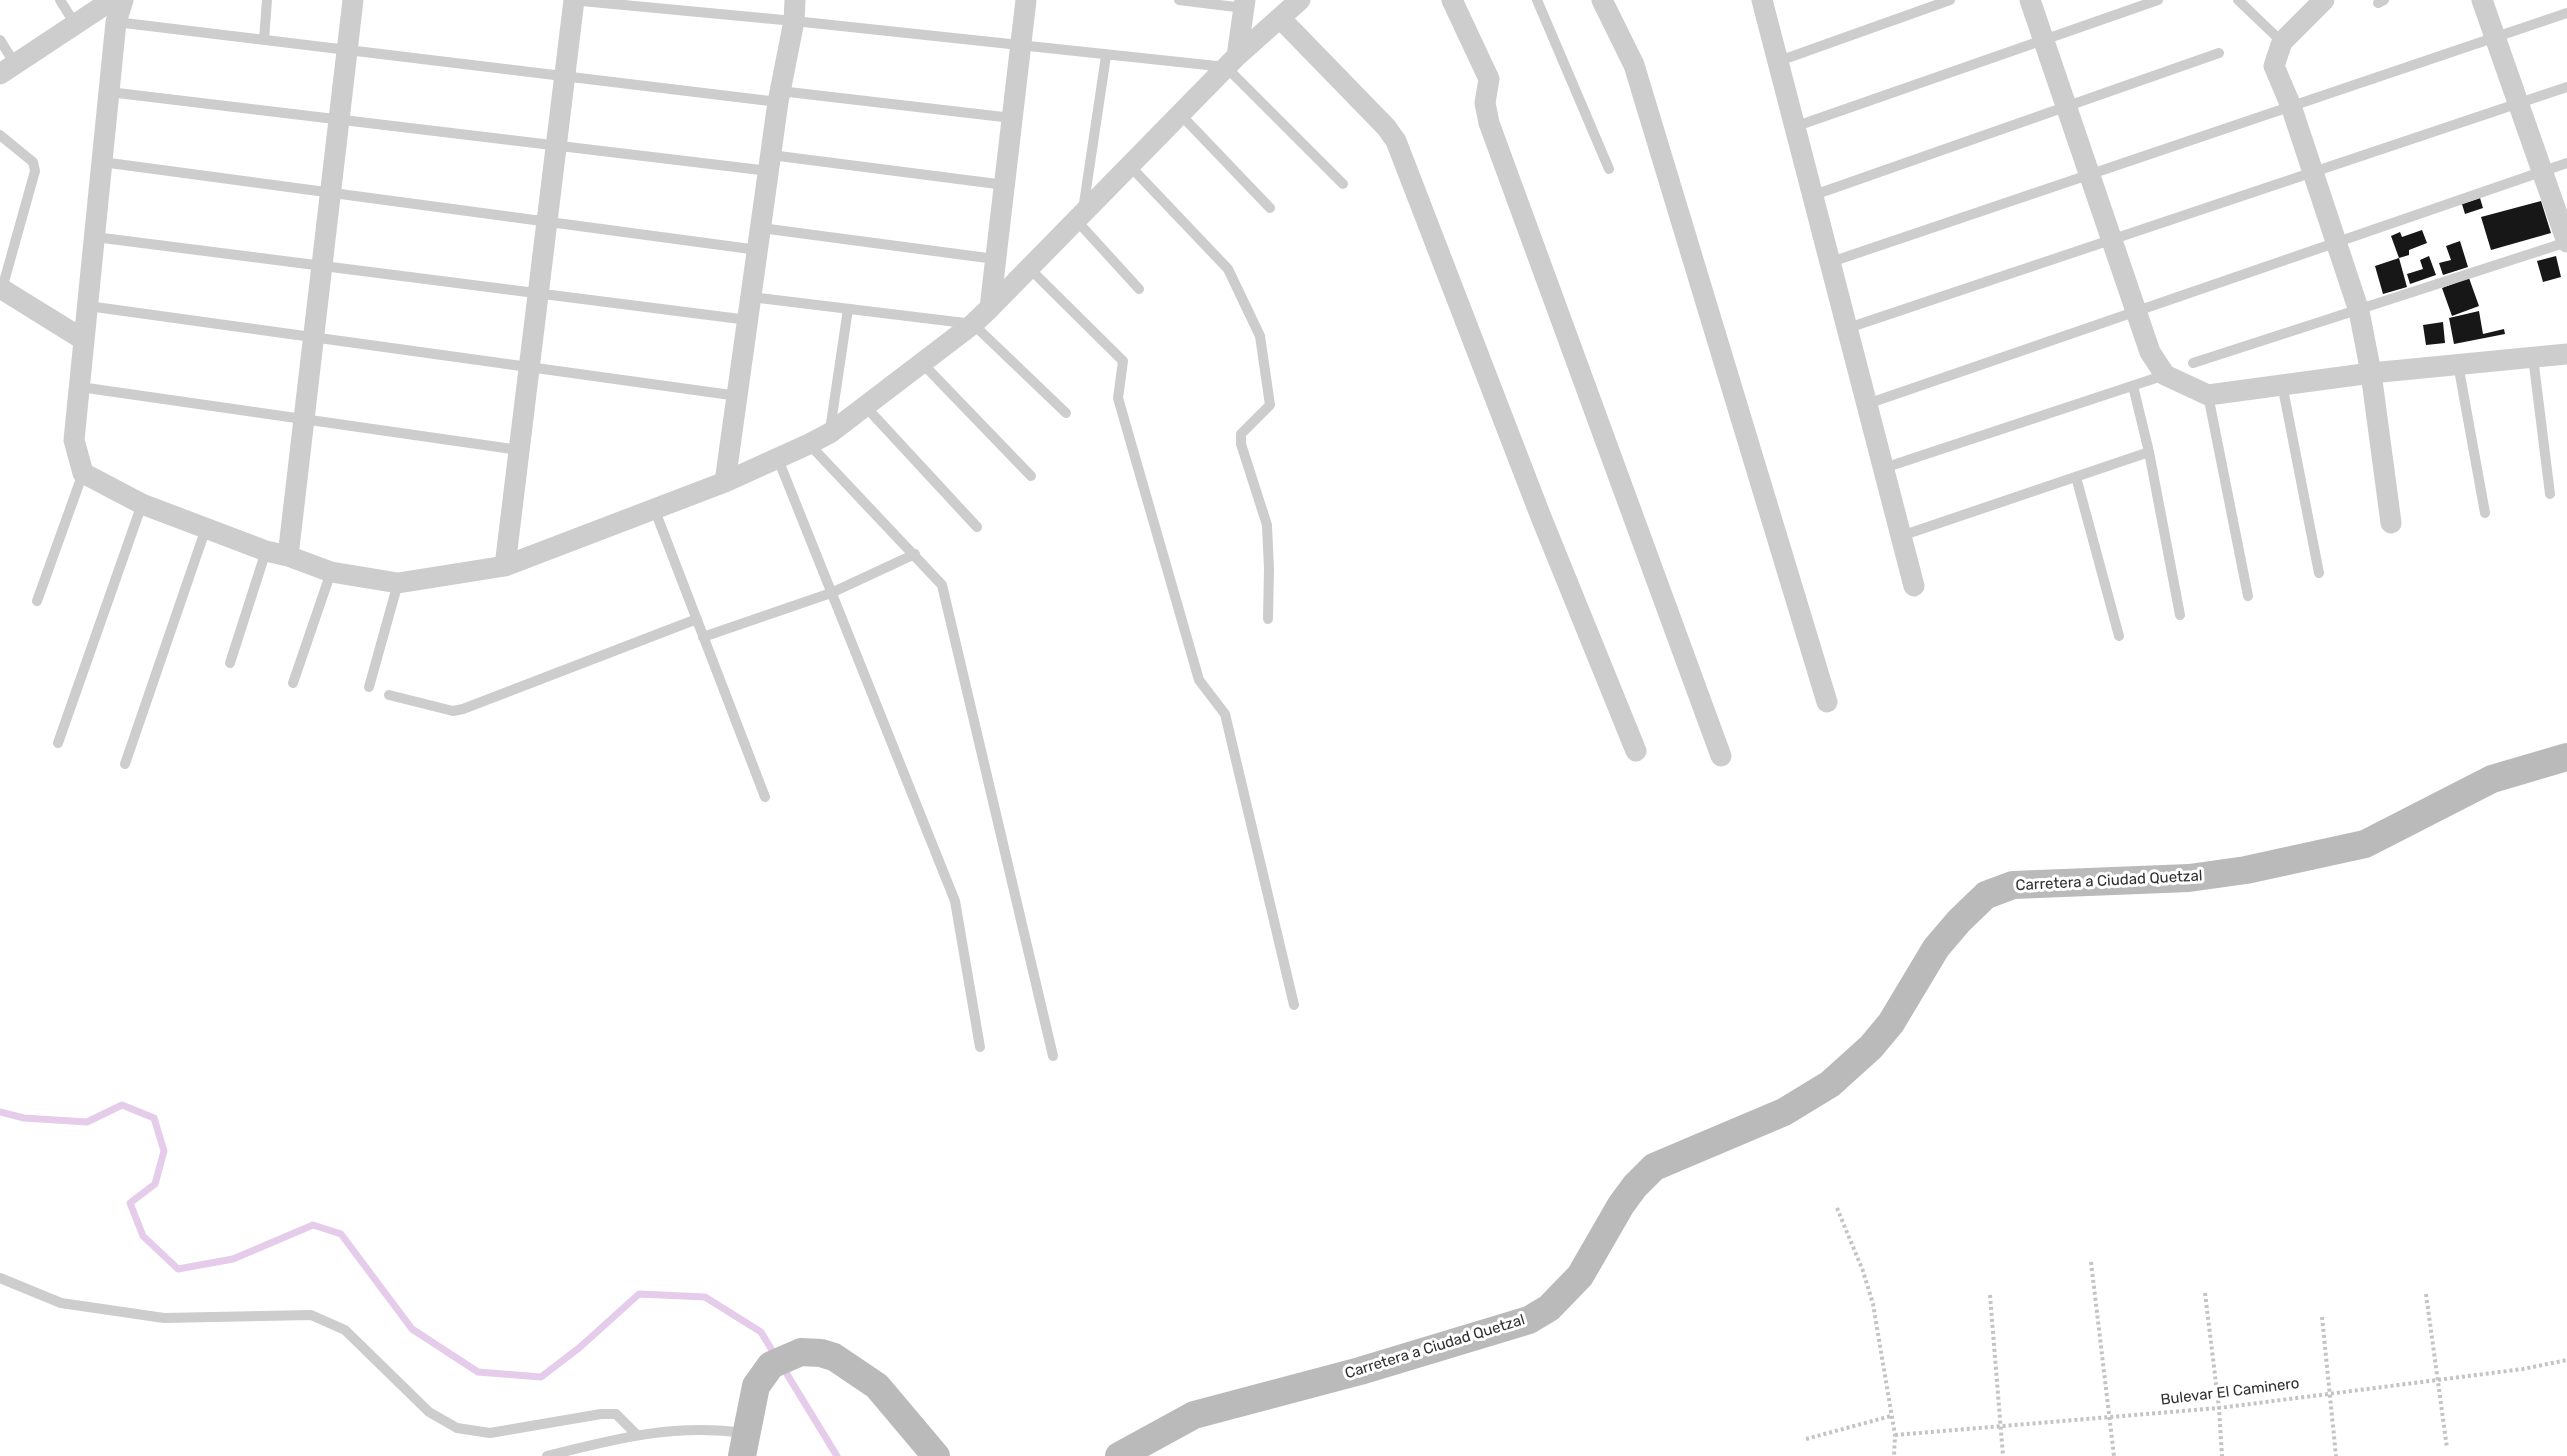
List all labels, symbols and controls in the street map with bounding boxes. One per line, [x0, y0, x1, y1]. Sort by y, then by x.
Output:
street label: Carretera a Ciudad Quetzal [2015, 867, 2203, 895]
street label: Carretera a Ciudad Quetzal [1343, 1311, 1527, 1383]
street label: Bulevar El Caminero [2160, 1375, 2300, 1409]

